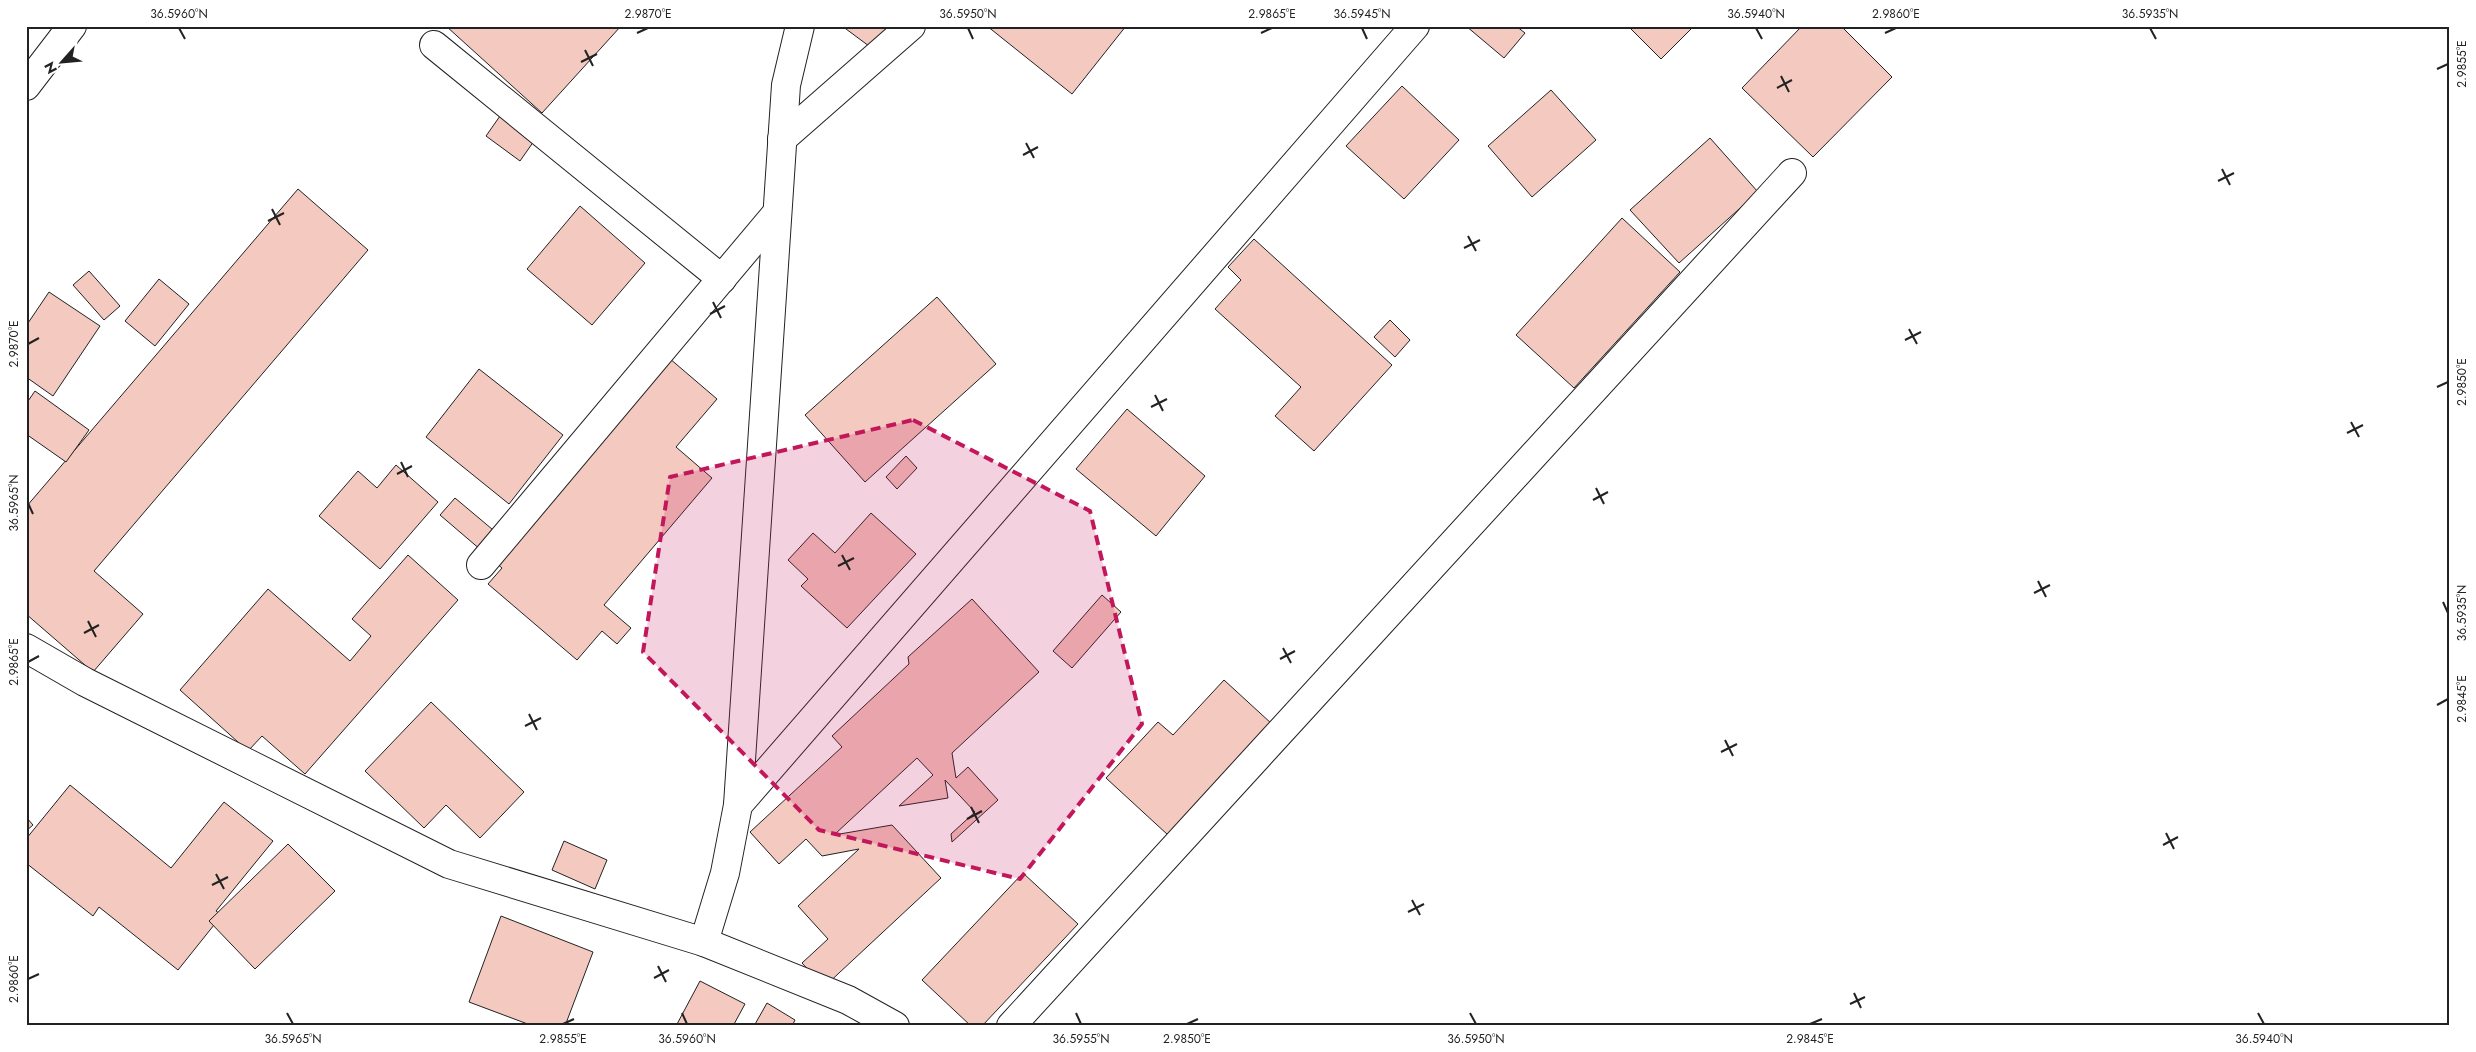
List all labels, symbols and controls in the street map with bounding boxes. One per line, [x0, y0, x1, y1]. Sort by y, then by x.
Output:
text: 36.5960°N [150, 5, 208, 23]
text: 2.9870°E [624, 5, 672, 23]
text: 36.5950°N [939, 5, 997, 23]
text: 2.9865°E [1248, 5, 1296, 23]
text: 36.5945°N [1333, 5, 1391, 23]
text: 36.5940°N [1727, 5, 1785, 23]
text: 2.9860°E [1872, 5, 1920, 23]
text: 36.5935°N [2122, 5, 2178, 23]
north arrow [38, 38, 88, 88]
text: 2.9855°E [2453, 40, 2471, 88]
text: N [39, 58, 62, 77]
text: 2.9870°E [5, 320, 23, 368]
text: 2.9850°E [2453, 358, 2471, 406]
text: 36.5965°N [5, 474, 23, 532]
text: 36.5935°N [2453, 585, 2471, 641]
text: 2.9865°E [5, 638, 23, 686]
text: 2.9845°E [2453, 675, 2471, 723]
text: 2.9860°E [5, 955, 23, 1003]
text: 36.5965°N [264, 1030, 322, 1048]
text: 2.9855°E [539, 1030, 587, 1048]
text: 36.5960°N [658, 1030, 716, 1048]
text: 36.5955°N [1053, 1030, 1109, 1048]
text: 2.9850°E [1163, 1030, 1211, 1048]
text: 36.5950°N [1447, 1030, 1505, 1048]
text: 2.9845°E [1786, 1030, 1834, 1048]
text: 36.5940°N [2235, 1030, 2293, 1048]

